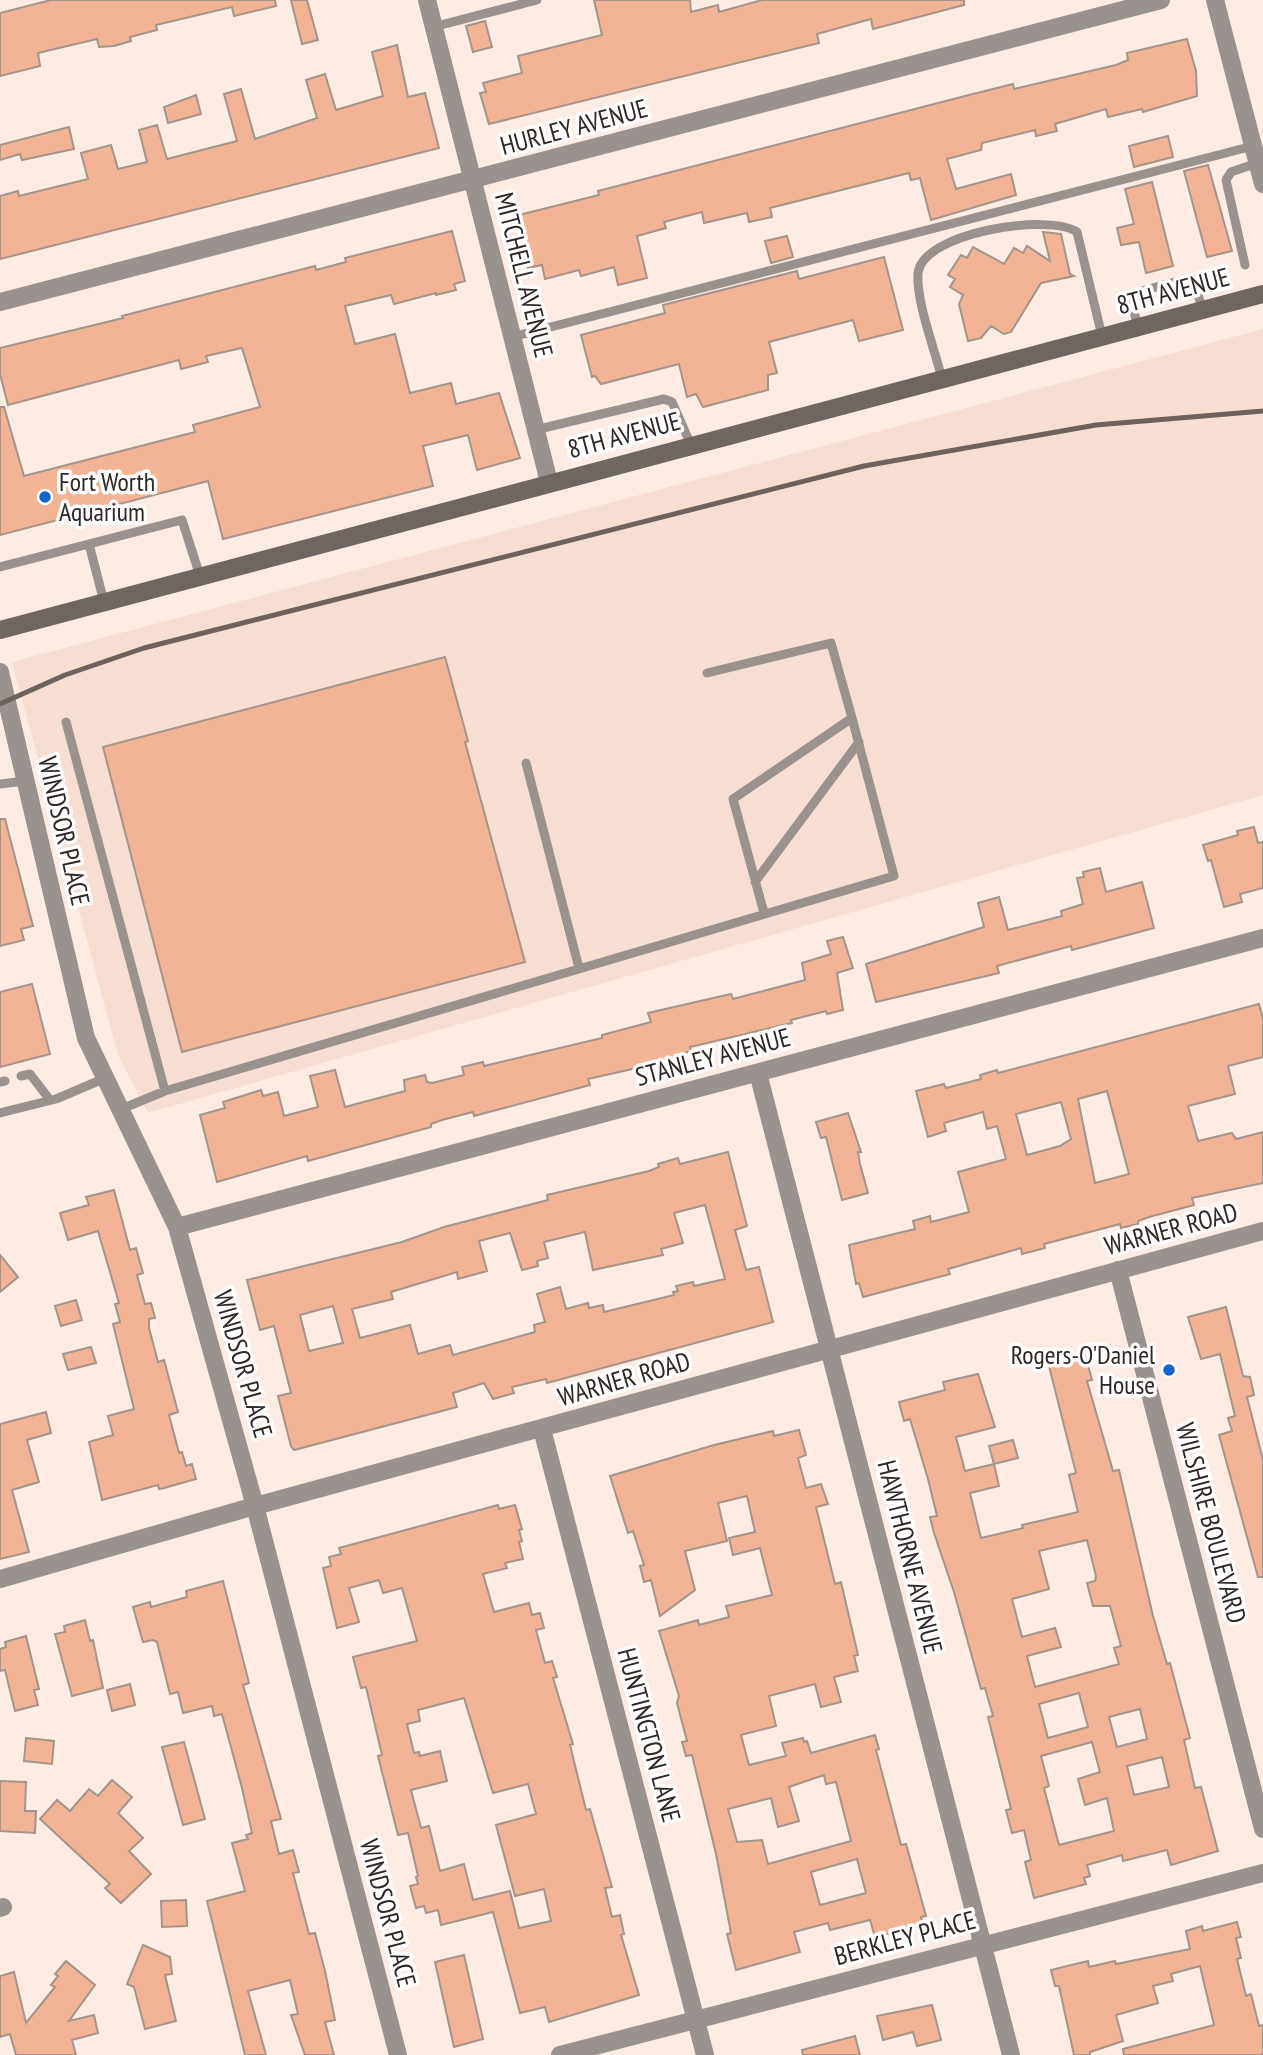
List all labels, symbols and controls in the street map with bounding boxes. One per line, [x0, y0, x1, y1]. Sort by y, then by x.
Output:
street label: HURLEY AVENUE [497, 91, 651, 162]
street label: MITCHELL AVENUE [488, 189, 561, 361]
street label: 8TH AVENUE [1113, 260, 1233, 321]
street label: 8TH AVENUE [564, 404, 684, 465]
place label: Fort Worth Aquarium [59, 465, 155, 528]
marker: Fort Worth Aquarium [37, 489, 53, 505]
street label: WINDSOR PLACE [31, 753, 98, 909]
street label: STANLEY AVENUE [632, 1020, 794, 1093]
street label: WARNER ROAD [1101, 1195, 1241, 1262]
street label: WINDSOR PLACE [207, 1286, 280, 1441]
place label: Rogers-O'Daniel House [1011, 1338, 1155, 1401]
street label: WARNER ROAD [554, 1344, 694, 1413]
marker: Rogers-O'Daniel House [1161, 1362, 1177, 1378]
street label: WILSHIRE BOULEVARD [1169, 1419, 1254, 1627]
street label: HAWTHORNE AVENUE [870, 1457, 950, 1657]
street label: HUNTINGTON LANE [610, 1644, 689, 1825]
street label: WINDSOR PLACE [353, 1835, 424, 1991]
street label: BERKLEY PLACE [831, 1903, 979, 1972]

